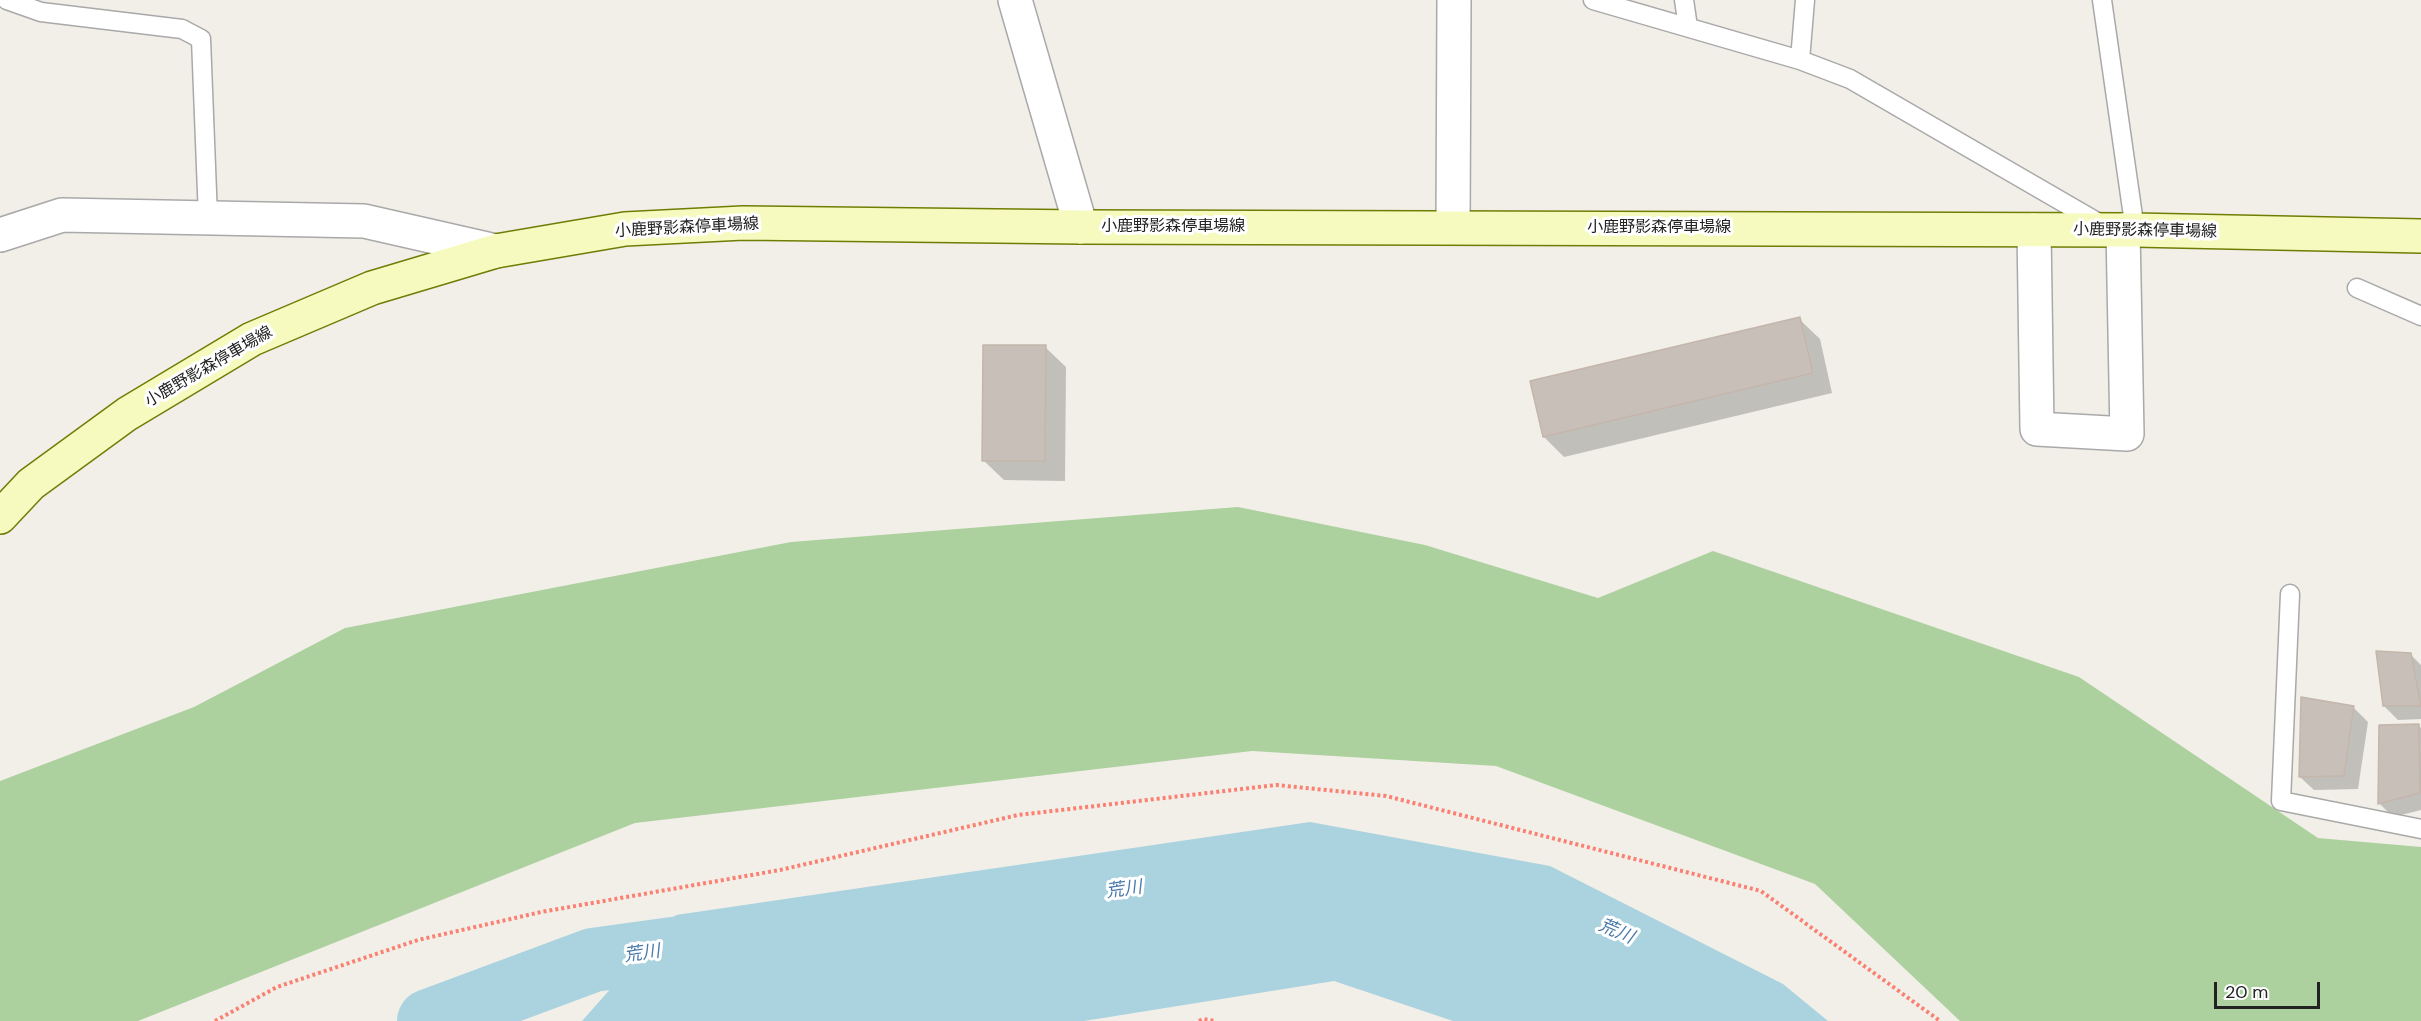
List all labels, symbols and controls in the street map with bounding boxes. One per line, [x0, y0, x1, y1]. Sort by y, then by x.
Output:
street label: 小鹿野影森停車場線 [615, 215, 759, 241]
street label: 小鹿野影森停車場線 [1101, 217, 1245, 237]
street label: 小鹿野影森停車場線 [1587, 218, 1731, 238]
street label: 小鹿野影森停車場線 [2073, 220, 2217, 242]
street label: 小鹿野影森停車場線 [142, 323, 276, 411]
water label: 荒川 [1105, 877, 1143, 903]
water label: 荒川 [1595, 915, 1637, 949]
water label: 荒川 [623, 941, 661, 967]
scale bar [2217, 970, 2324, 1008]
text: 20 m [2225, 980, 2268, 1004]

